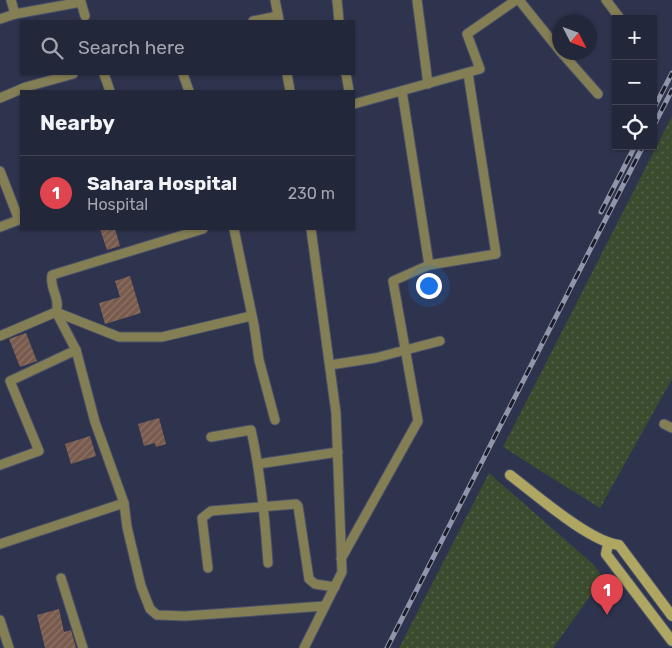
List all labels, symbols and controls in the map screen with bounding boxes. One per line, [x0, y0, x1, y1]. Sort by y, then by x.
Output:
north arrow [552, 15, 597, 60]
map controls [612, 15, 657, 150]
button: + [612, 15, 657, 60]
search box [20, 20, 355, 75]
icon: search [38, 34, 66, 62]
text: Search here [78, 36, 185, 59]
button: − [612, 60, 657, 105]
button: locate [612, 105, 657, 150]
text: Nearby [40, 110, 115, 135]
text: Sahara Hospital [87, 172, 237, 195]
text: 1 [52, 184, 60, 203]
text: 230 m [288, 184, 335, 203]
text: Hospital [87, 195, 148, 214]
your location [416, 273, 442, 299]
pin: 1 [591, 574, 623, 615]

